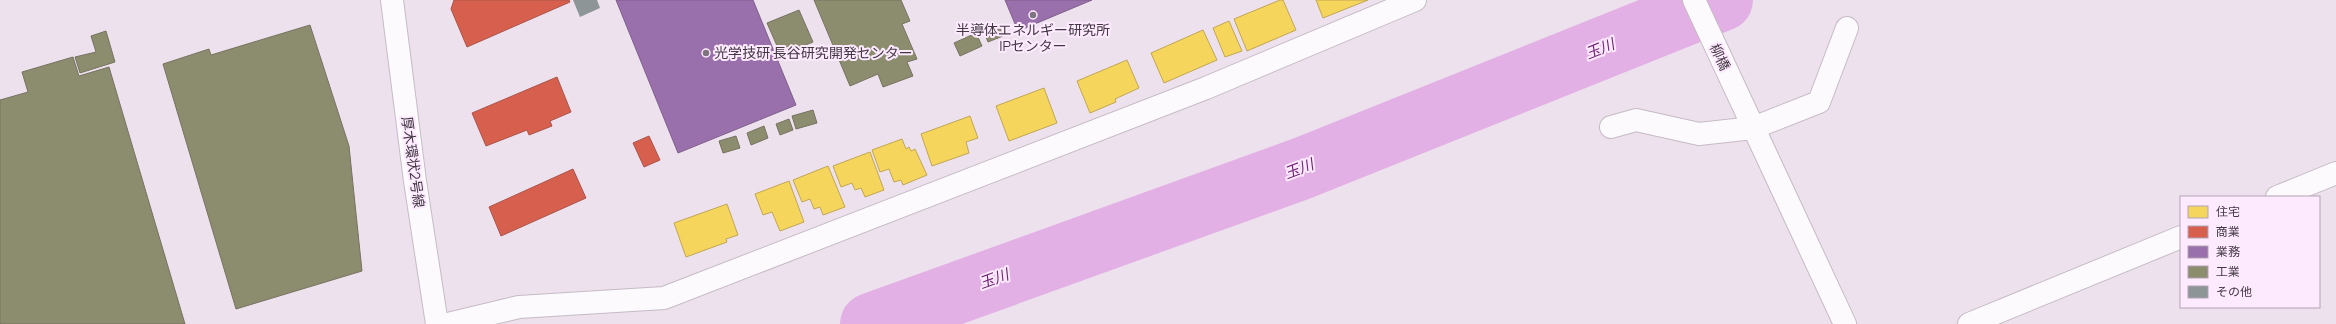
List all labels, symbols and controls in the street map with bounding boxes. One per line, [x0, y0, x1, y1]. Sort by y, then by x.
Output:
marker: 半導体エネルギー研究所 IPセンター [1028, 10, 1038, 20]
place label: 半導体エネルギー研究所 IPセンター [956, 20, 1110, 55]
water label: 玉川 [1582, 32, 1620, 64]
street label: 柳橋 [1706, 40, 1735, 73]
place label: 光学技研 長谷研究開発センター [714, 43, 913, 62]
marker: 光学技研 長谷研究開発センター [701, 48, 711, 58]
street label: 厚木環状2号線 [398, 115, 429, 209]
water label: 玉川 [1281, 153, 1318, 184]
legend [2180, 196, 2320, 308]
text: 住宅 [2216, 203, 2240, 220]
text: 商業 [2216, 223, 2240, 240]
text: 業務 [2216, 243, 2240, 260]
water label: 玉川 [976, 263, 1013, 294]
text: 工業 [2216, 263, 2240, 280]
text: その他 [2216, 283, 2252, 300]

